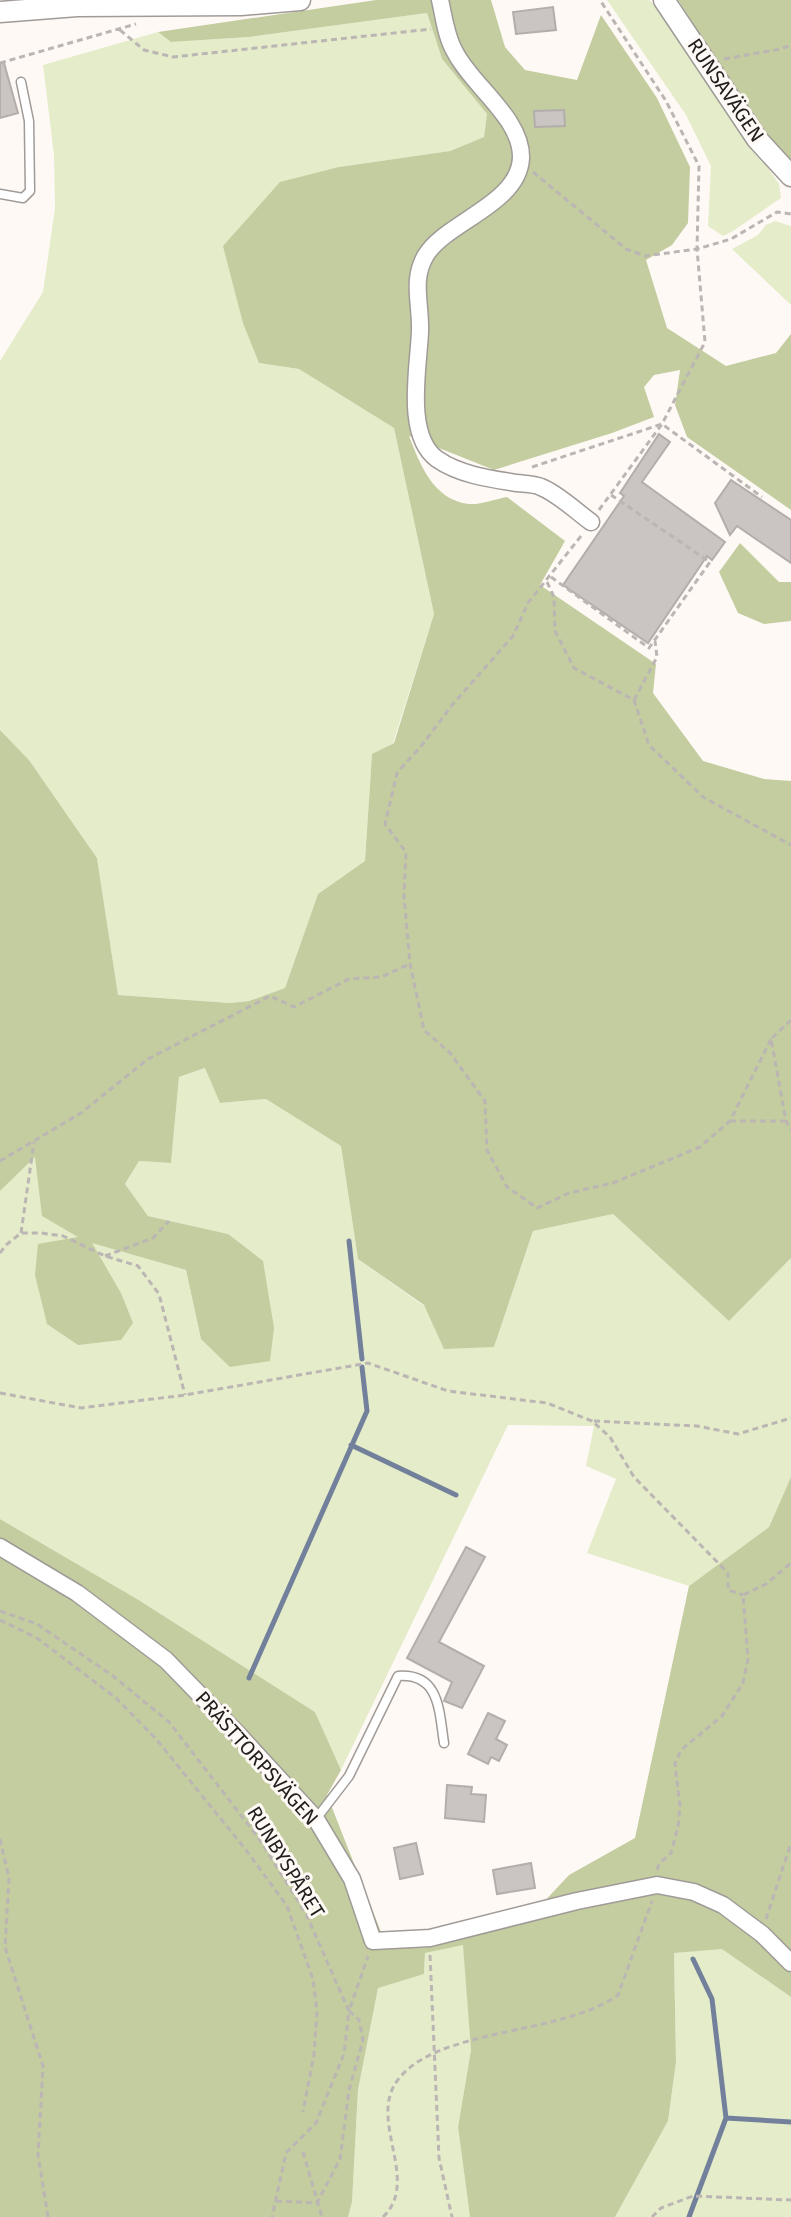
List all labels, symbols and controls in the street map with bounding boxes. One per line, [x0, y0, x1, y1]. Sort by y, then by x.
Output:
street label: RUNSAVÄGEN [683, 34, 769, 146]
street label: PRÄSTTORPSVÄGEN [190, 1686, 324, 1830]
street label: RUNBYSPÅRET [242, 1801, 331, 1923]

